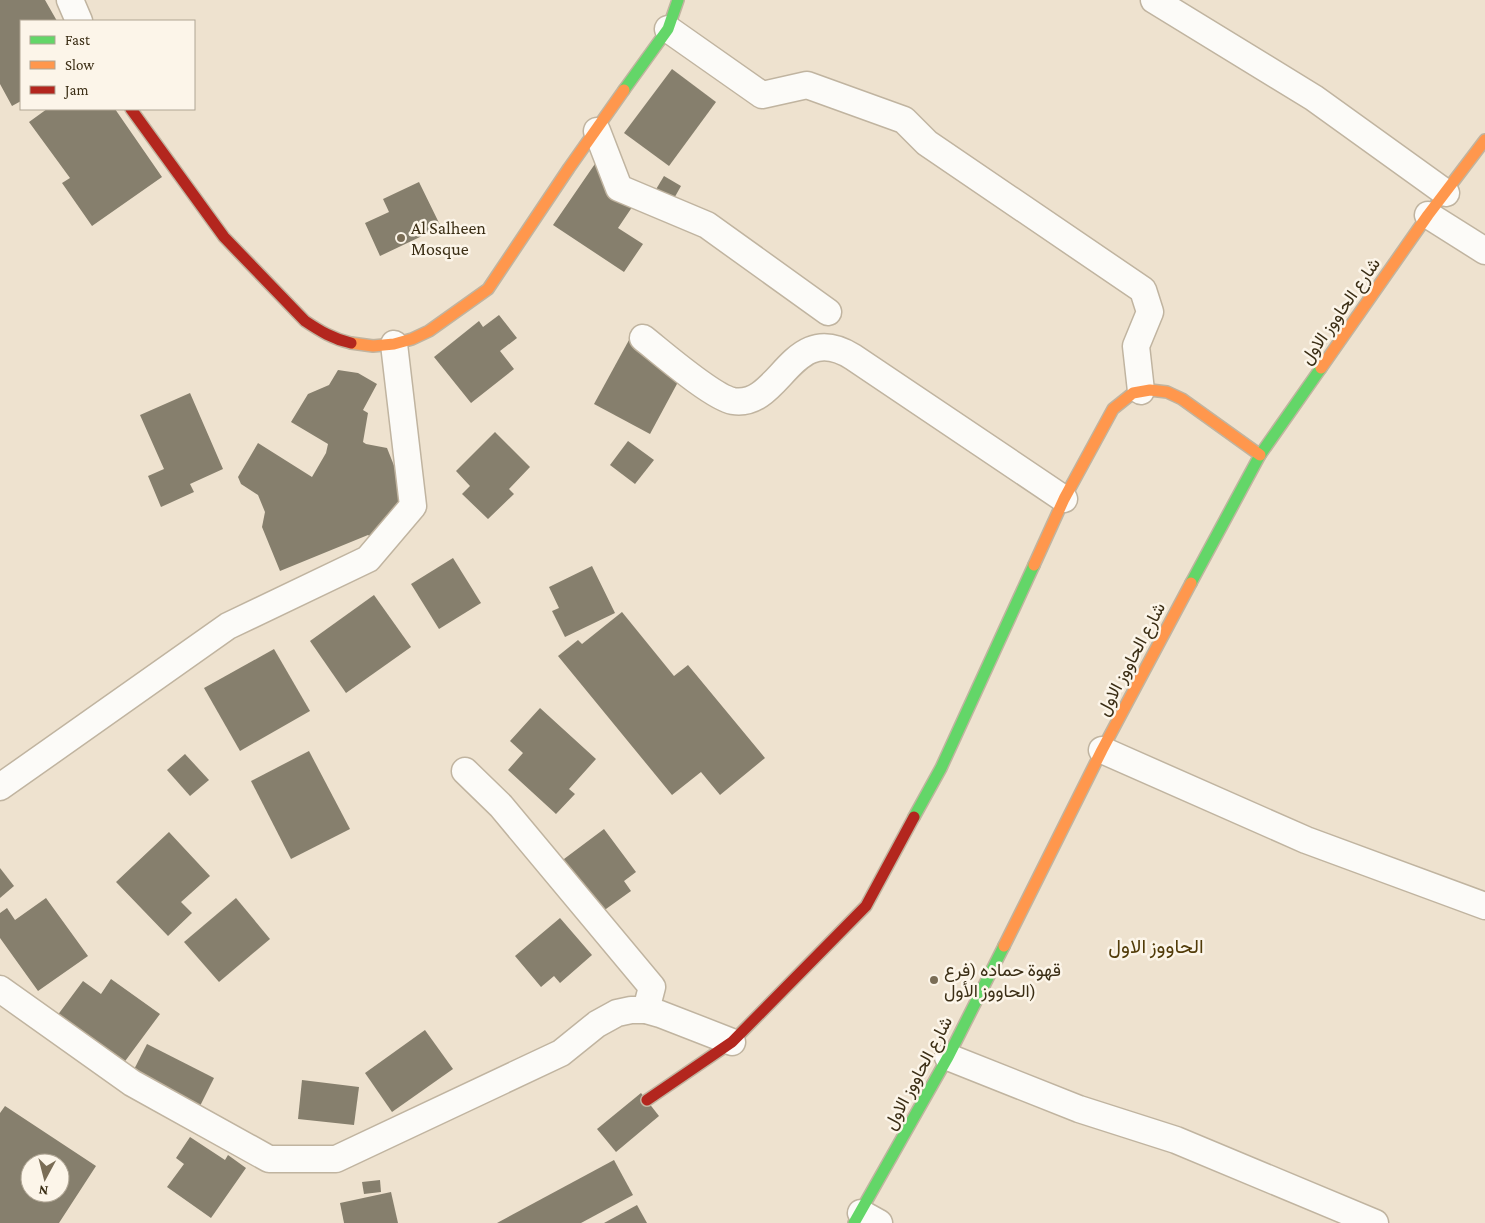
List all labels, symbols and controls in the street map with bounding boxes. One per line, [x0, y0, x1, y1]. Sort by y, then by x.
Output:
legend [20, 20, 195, 110]
text: Fast [65, 32, 91, 48]
text: Slow [65, 57, 95, 73]
text: Jam [63, 82, 88, 99]
place label: Al Salheen Mosque [411, 218, 486, 259]
marker: Al Salheen Mosque [395, 232, 407, 244]
street label: شارع الحاووز الاول [1296, 254, 1386, 369]
street label: شارع الحاووز الاول [1093, 599, 1171, 720]
district label: الحاووز الاول [1108, 935, 1204, 959]
place label: قهوة حماده (فرع الحاووز الأول) [944, 960, 1061, 1002]
marker: قهوة حماده (فرع الحاووز الأول) [928, 974, 940, 986]
street label: شارع الحاووز الاول [880, 1013, 958, 1134]
north arrow [20, 1153, 70, 1203]
text: N [37, 1182, 49, 1199]

